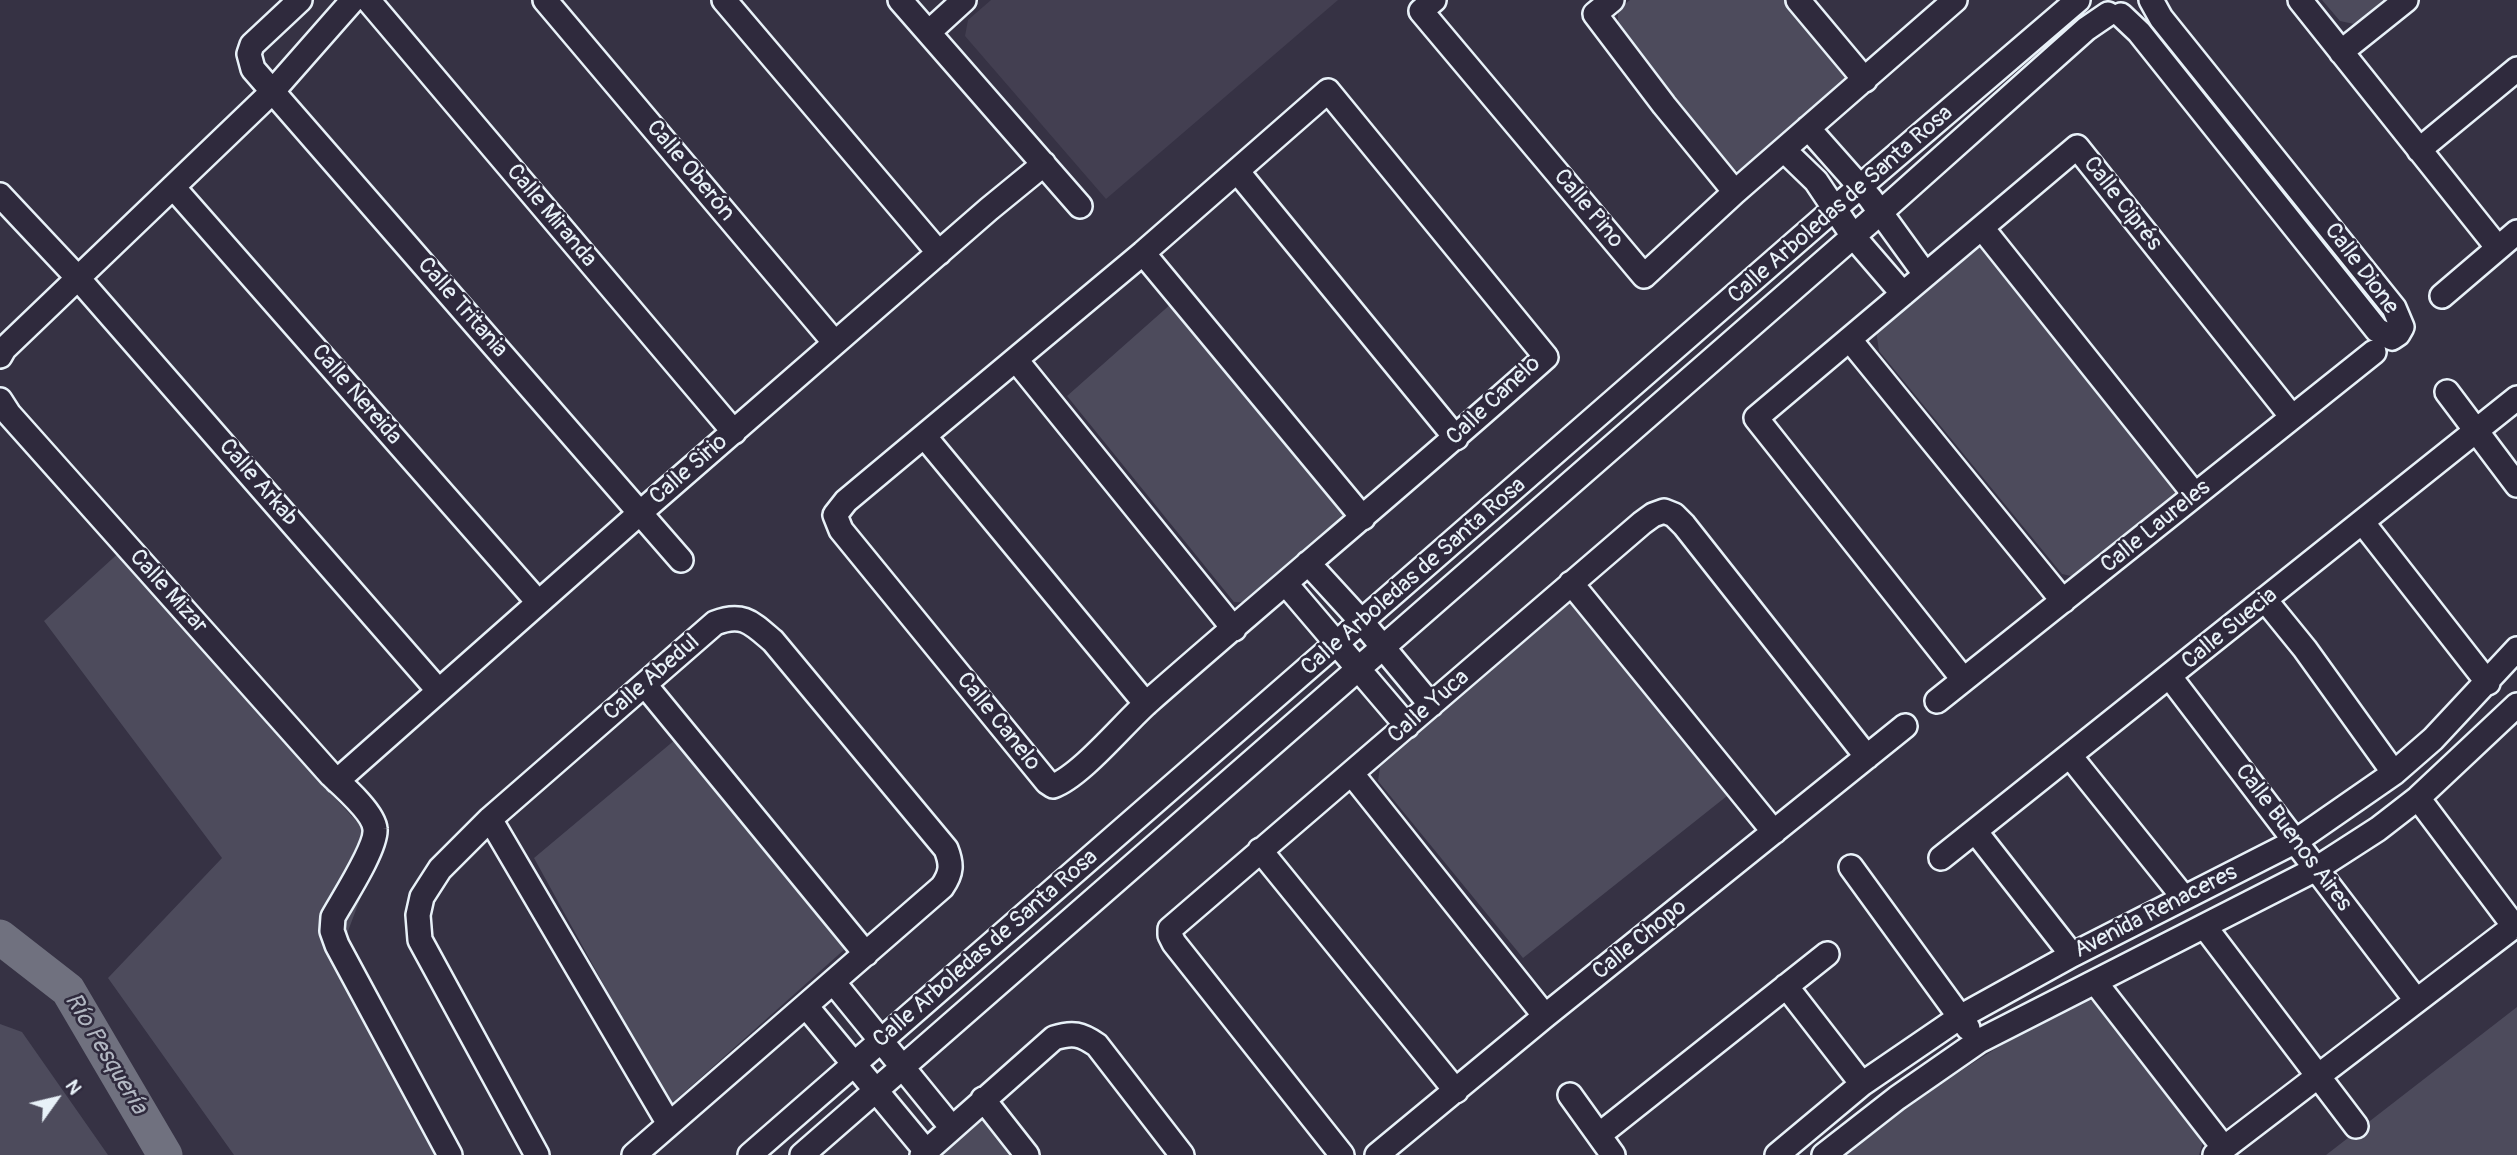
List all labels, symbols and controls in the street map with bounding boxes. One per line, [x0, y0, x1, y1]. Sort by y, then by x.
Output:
street label: Calle Arboledas de Santa Rosa [1723, 100, 1959, 310]
street label: Calle Oberón [640, 115, 740, 227]
street label: Calle Ciprés [2077, 151, 2167, 257]
street label: Calle Miranda [500, 159, 602, 273]
street label: Calle Pino [1547, 164, 1629, 254]
street label: Calle Dione [2318, 218, 2404, 320]
street label: Calle Tritania [411, 252, 513, 364]
street label: Calle Nereida [305, 339, 407, 451]
street label: Calle Canelo [1441, 350, 1547, 452]
street label: Calle Sirio [644, 429, 734, 511]
street label: Calle Arkab [213, 434, 303, 532]
street label: Calle Arboledas de Santa Rosa [1296, 472, 1532, 682]
street label: Calle Laureles [2096, 474, 2216, 580]
street label: Calle Mizar [123, 544, 213, 640]
street label: Calle Suecia [2177, 582, 2283, 676]
street label: Calle Abedul [598, 629, 706, 727]
street label: Calle Yuca [1383, 664, 1475, 750]
street label: Calle Canelo [950, 667, 1046, 777]
street label: Calle Buenos Aires [2229, 759, 2357, 917]
street label: Calle Arboledas de Santa Rosa [868, 844, 1104, 1054]
street label: Avenida Renaceres [2070, 859, 2242, 965]
street label: Calle Chopo [1587, 894, 1693, 986]
water label: Río Pesquería [58, 988, 152, 1120]
north arrow [21, 1064, 91, 1134]
text: N [60, 1075, 87, 1099]

